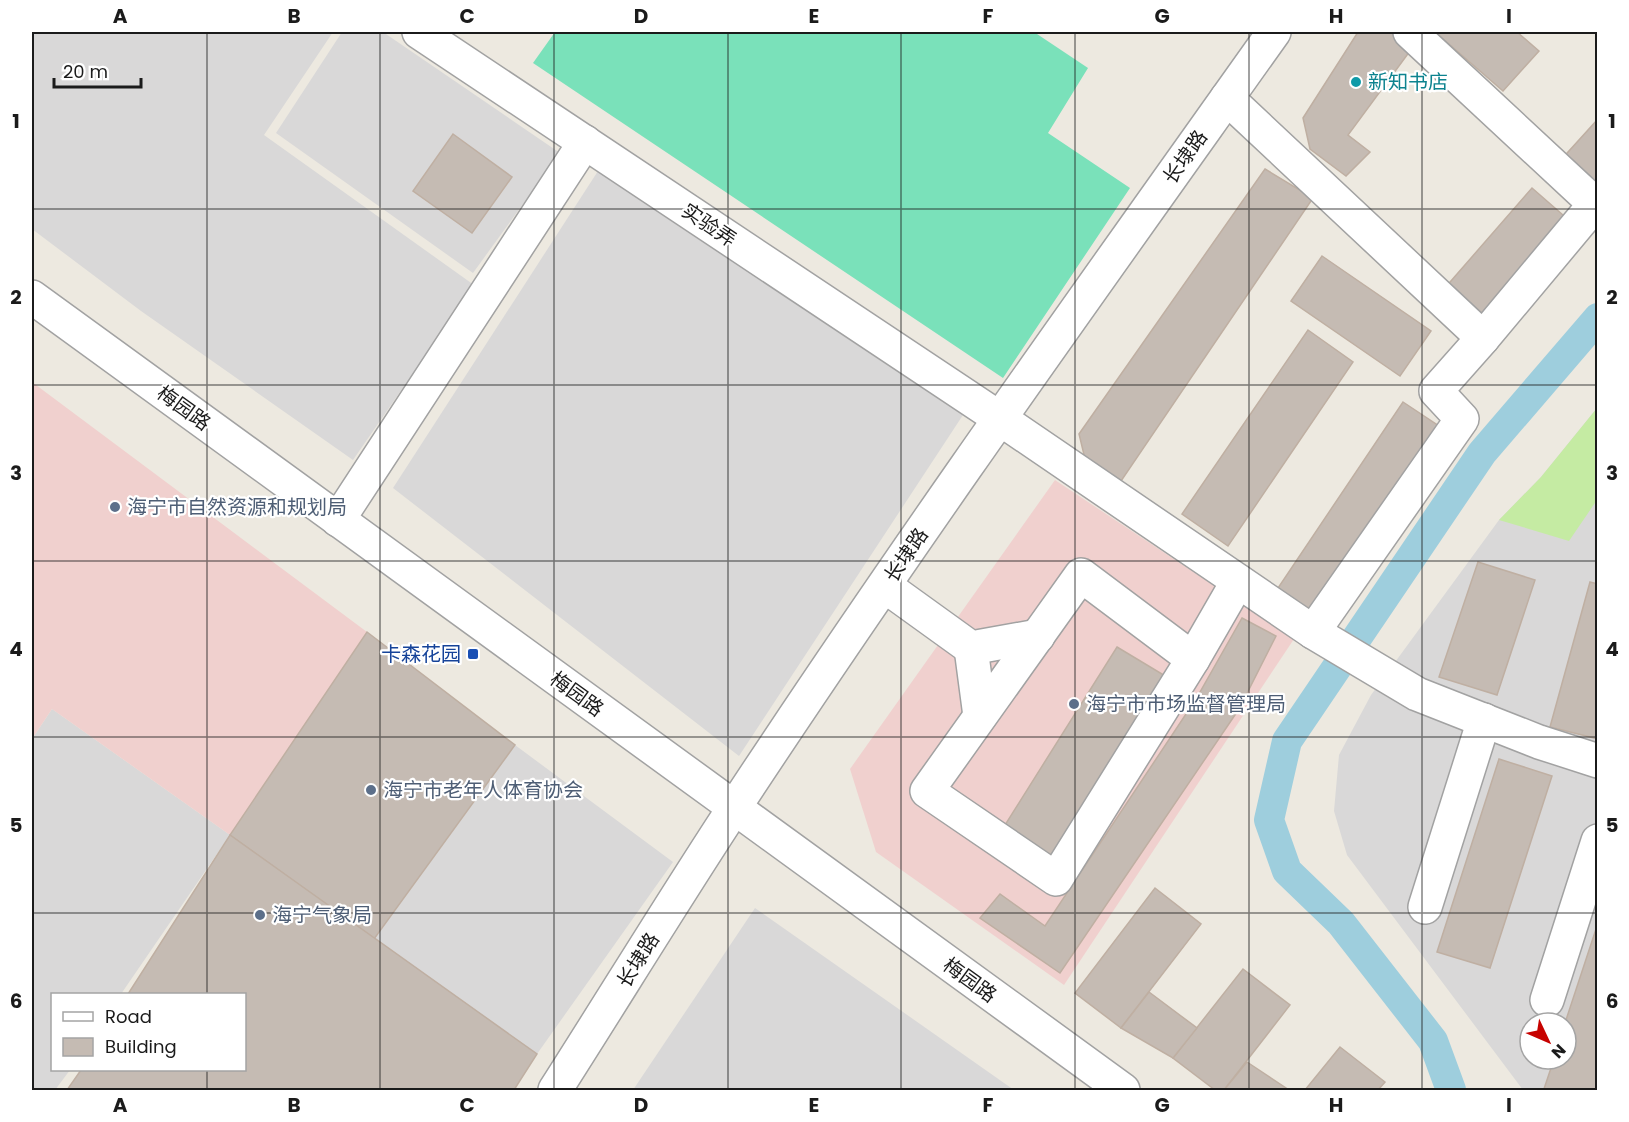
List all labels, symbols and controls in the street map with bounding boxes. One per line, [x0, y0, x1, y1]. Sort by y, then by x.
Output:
text: A [113, 2, 128, 30]
text: B [287, 2, 301, 30]
text: C [459, 2, 475, 30]
text: D [634, 2, 648, 30]
text: E [809, 2, 819, 30]
text: F [983, 2, 994, 30]
text: G [1154, 2, 1170, 30]
text: H [1329, 2, 1343, 30]
text: I [1506, 2, 1512, 30]
scale bar [54, 51, 141, 89]
text: 20 m [63, 59, 108, 84]
place label: 新知书店 [1368, 68, 1448, 96]
marker: 新知书店 [1349, 75, 1363, 89]
text: 1 [12, 107, 20, 135]
text: 1 [1608, 107, 1616, 135]
street label: 长埭路 [1156, 124, 1214, 190]
street label: 实验弄 [676, 197, 742, 253]
text: 2 [10, 283, 22, 311]
text: 2 [1606, 283, 1618, 311]
street label: 梅园路 [152, 379, 216, 437]
text: 3 [10, 459, 22, 487]
text: 3 [1606, 459, 1618, 487]
place label: 海宁市自然资源和规划局 [127, 493, 347, 521]
marker: 海宁市自然资源和规划局 [108, 500, 122, 514]
street label: 长埭路 [878, 522, 934, 588]
text: 4 [9, 635, 23, 663]
text: 4 [1605, 635, 1619, 663]
place label: 卡森花园 [381, 640, 461, 668]
marker: 卡森花园 [466, 647, 480, 661]
street label: 梅园路 [545, 665, 609, 723]
place label: 海宁市市场监督管理局 [1086, 690, 1286, 718]
marker: 海宁市市场监督管理局 [1067, 697, 1081, 711]
place label: 海宁市老年人体育协会 [383, 776, 583, 804]
marker: 海宁市老年人体育协会 [364, 783, 378, 797]
text: 5 [10, 811, 23, 839]
text: 5 [1606, 811, 1619, 839]
place label: 海宁气象局 [272, 901, 372, 929]
marker: 海宁气象局 [253, 908, 267, 922]
street label: 长埭路 [610, 927, 666, 993]
street label: 梅园路 [938, 951, 1002, 1009]
text: 6 [10, 987, 22, 1015]
text: 6 [1606, 987, 1618, 1015]
legend [51, 993, 246, 1071]
text: Road [105, 1004, 152, 1029]
north arrow [1518, 1011, 1578, 1071]
text: Building [105, 1034, 177, 1059]
text: N [1546, 1039, 1571, 1063]
text: A [113, 1091, 128, 1119]
text: B [287, 1091, 301, 1119]
text: C [459, 1091, 475, 1119]
text: D [634, 1091, 648, 1119]
text: E [809, 1091, 819, 1119]
text: F [983, 1091, 994, 1119]
text: G [1154, 1091, 1170, 1119]
text: H [1329, 1091, 1343, 1119]
text: I [1506, 1091, 1512, 1119]

